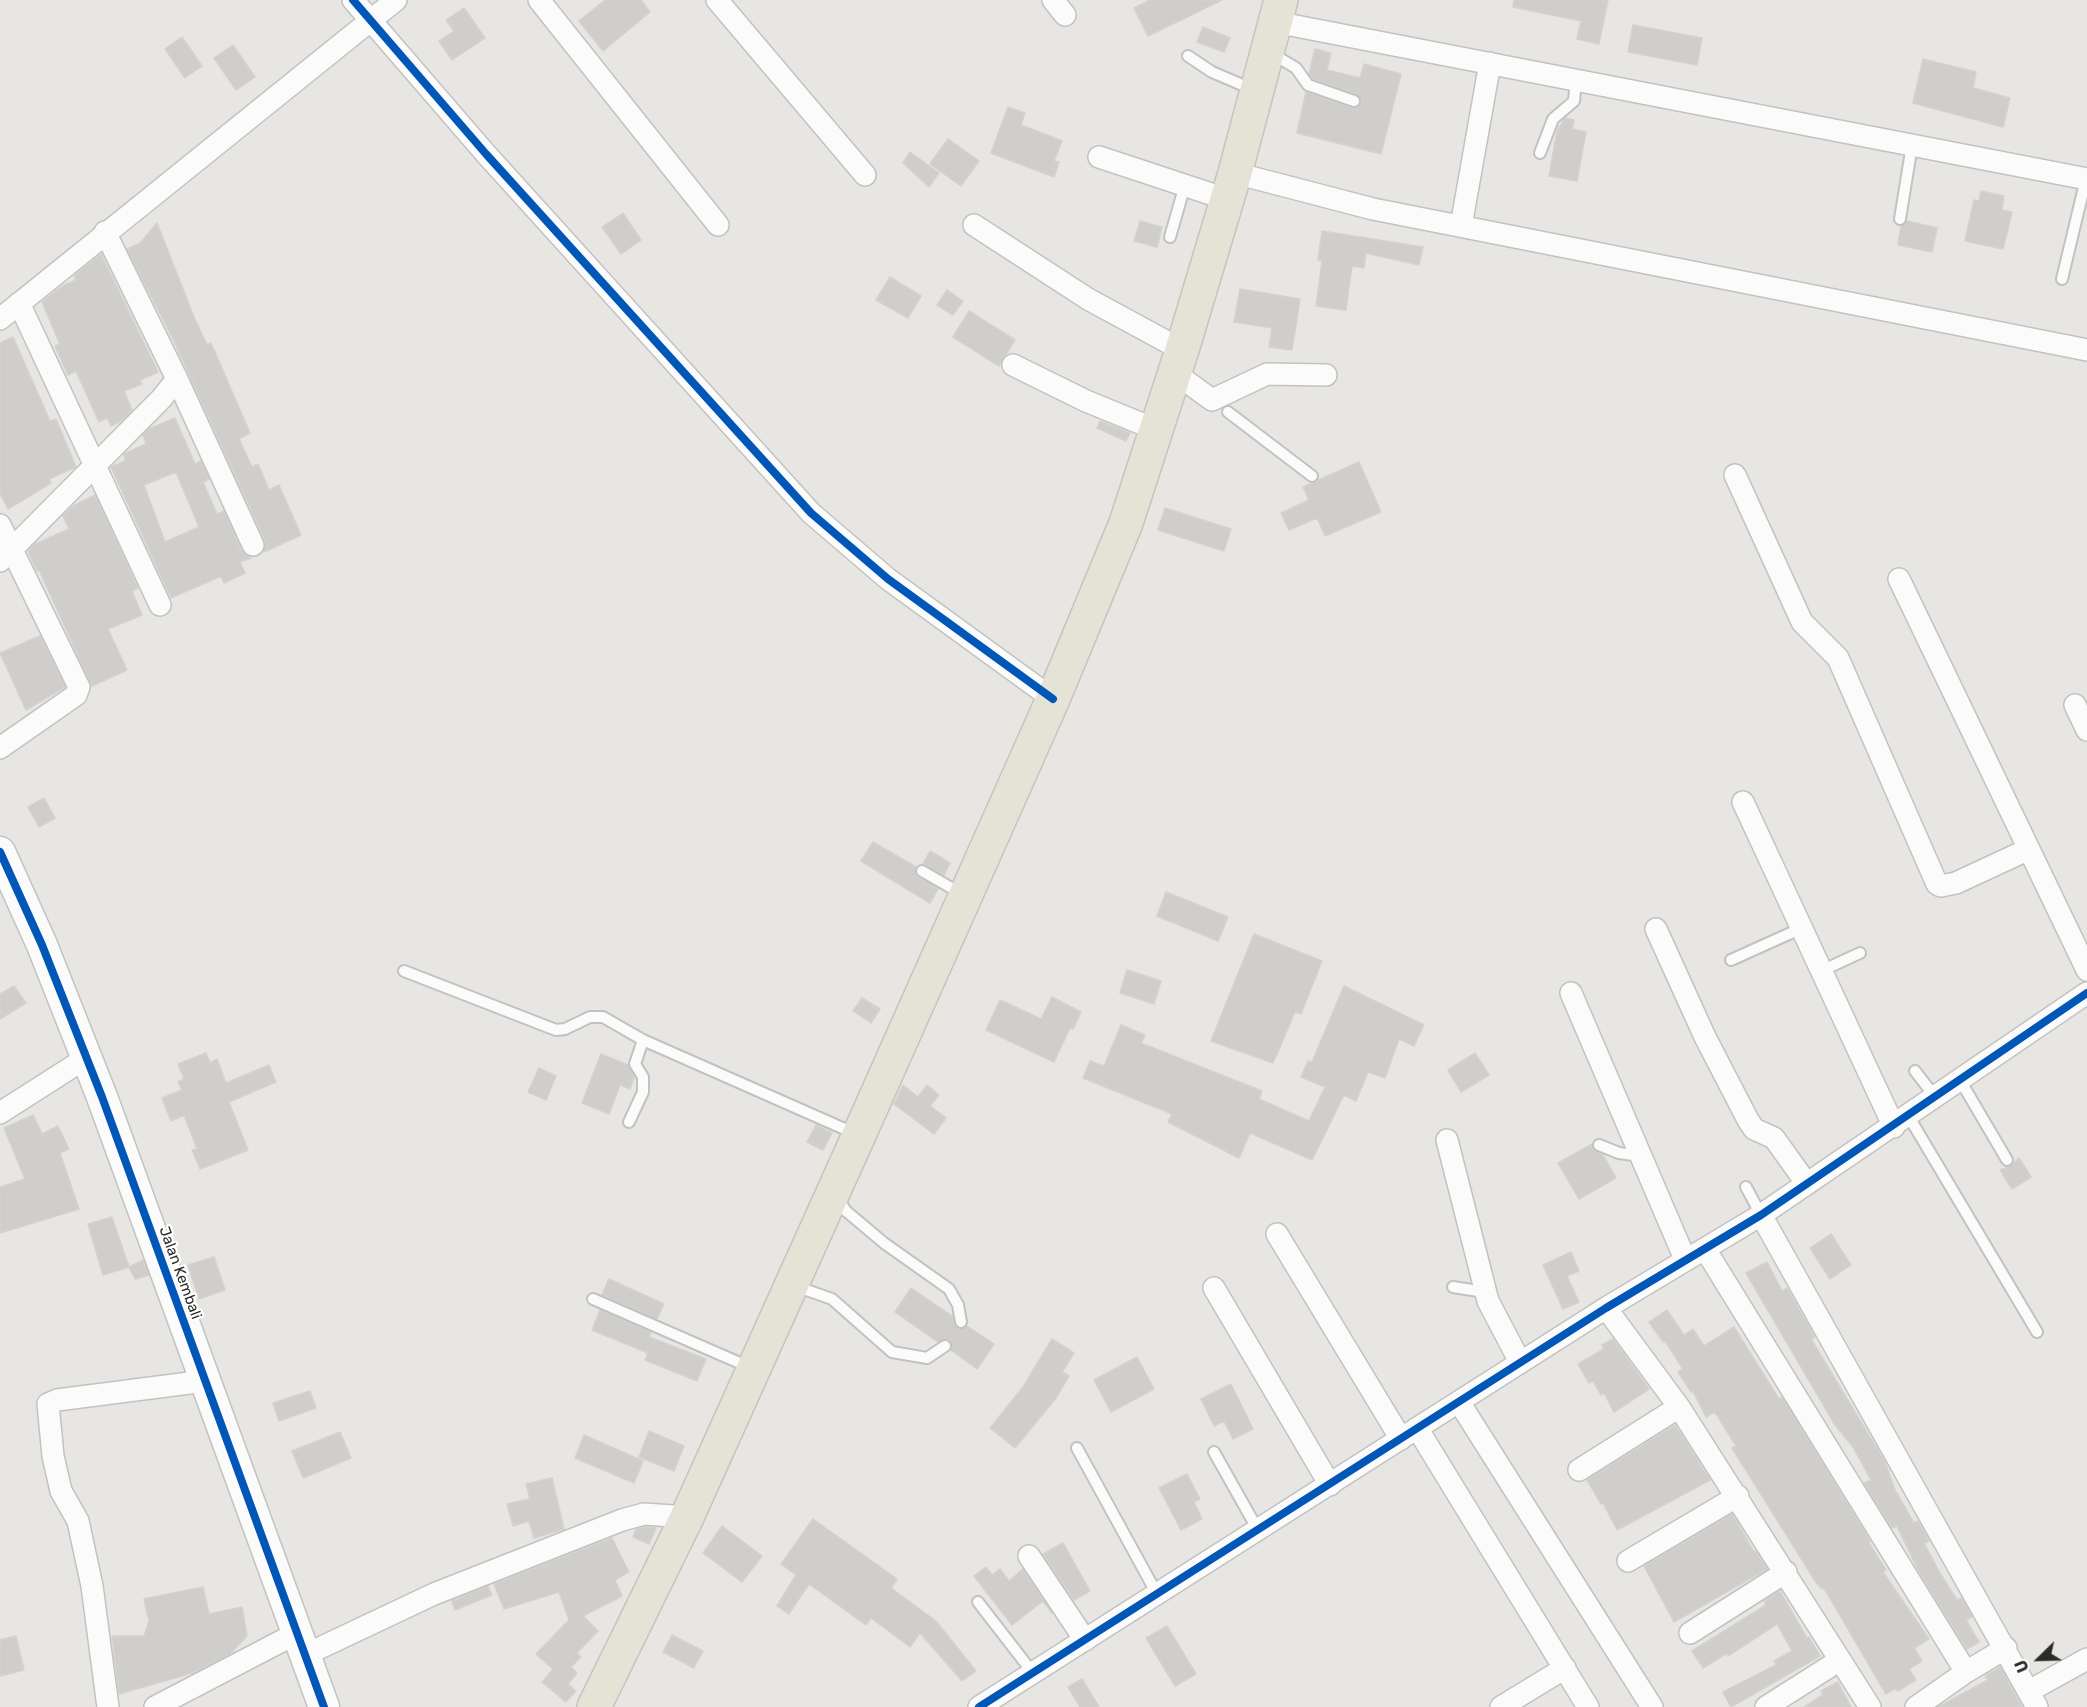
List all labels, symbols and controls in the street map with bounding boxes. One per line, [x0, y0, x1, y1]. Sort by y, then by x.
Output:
street label: Jalan Kembali [155, 1224, 205, 1322]
north arrow [2009, 1629, 2069, 1689]
text: U [2011, 1657, 2033, 1675]

